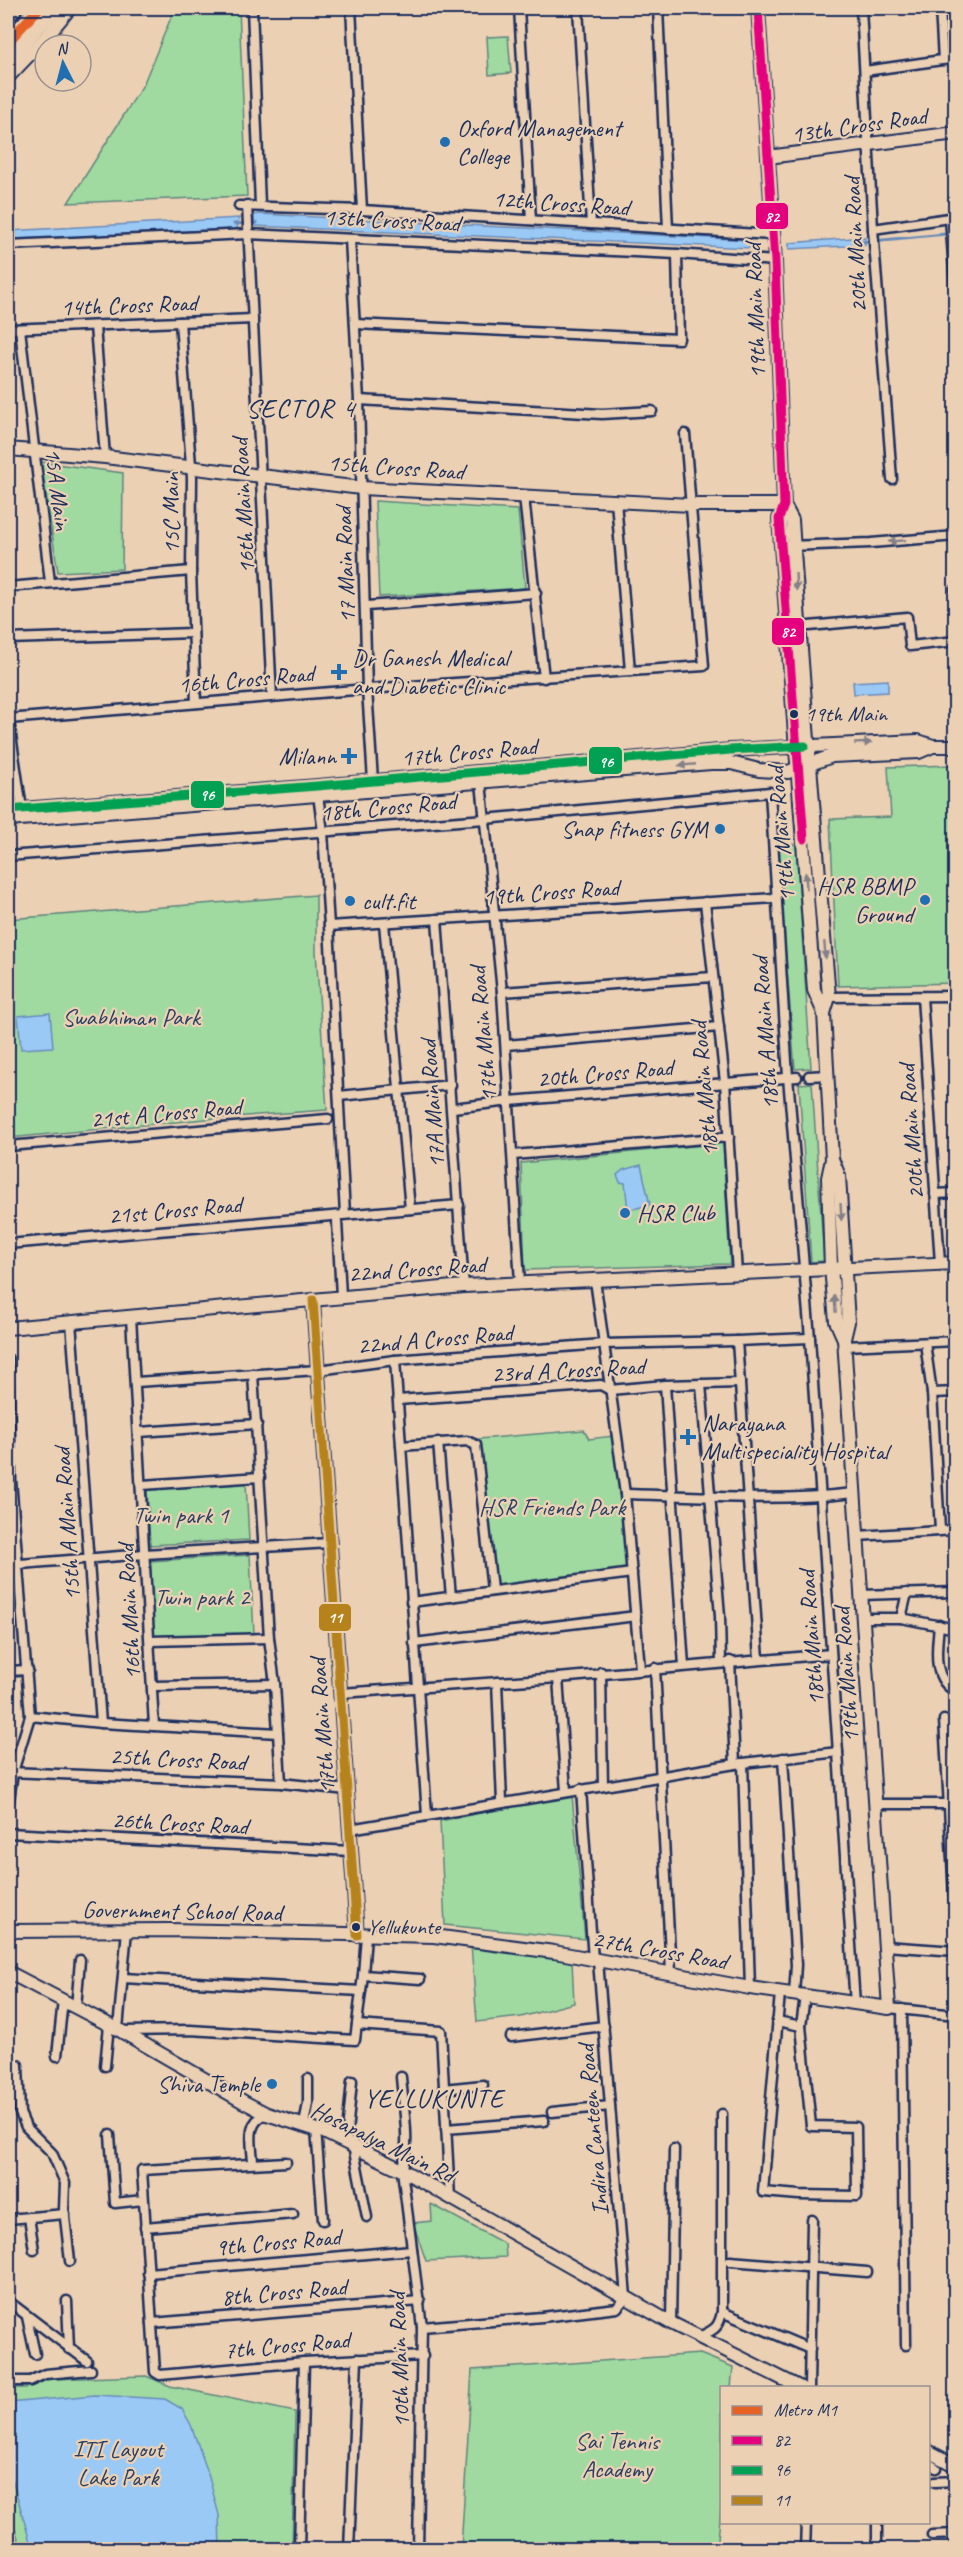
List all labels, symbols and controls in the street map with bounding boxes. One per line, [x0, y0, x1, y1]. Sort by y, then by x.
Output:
north arrow [33, 33, 93, 93]
text: N [56, 38, 71, 60]
street label: 13th Cross Road [789, 100, 932, 149]
place label: Oxford Management College [457, 113, 624, 171]
marker: Oxford Management College [438, 135, 452, 149]
street label: 20th Main Road [836, 173, 874, 313]
street label: 12th Cross Road [492, 183, 634, 223]
street label: 13th Cross Road [323, 201, 465, 239]
line badge: 82 [755, 202, 789, 230]
text: 82 [765, 207, 781, 227]
street label: 19th Main Road [738, 239, 772, 379]
street label: 14th Cross Road [60, 288, 201, 322]
district label: SECTOR 4 [246, 391, 357, 425]
street label: 16th Main Road [224, 434, 262, 574]
street label: 15A Main [38, 446, 78, 533]
street label: 15th Cross Road [327, 447, 469, 487]
street label: 15C Main [156, 471, 186, 554]
street label: 17 Main Road [328, 503, 362, 624]
one-way arrow [888, 536, 907, 546]
one-way arrow [791, 573, 800, 592]
line badge: 82 [771, 617, 805, 646]
text: 82 [781, 622, 797, 642]
place label: Dr Ganesh Medical and Diabetic Clinic [352, 643, 512, 701]
street label: 16th Cross Road [177, 658, 319, 700]
marker: Dr Ganesh Medical and Diabetic Clinic [330, 663, 348, 681]
place label: 19th Main [805, 700, 888, 728]
marker: 19th Main [788, 708, 800, 720]
street label: 17th Cross Road [400, 731, 542, 773]
one-way arrow [854, 739, 873, 748]
place label: Milann [279, 741, 337, 771]
line badge: 96 [588, 746, 623, 775]
marker: Milann [340, 747, 358, 765]
text: 96 [599, 752, 615, 772]
one-way arrow [678, 761, 697, 770]
street label: 19th Main Road [760, 762, 802, 903]
line badge: 96 [190, 780, 225, 809]
text: 96 [200, 785, 216, 805]
street label: 18th Cross Road [319, 786, 461, 828]
place label: Snap fitness GYM [561, 814, 710, 844]
marker: Snap fitness GYM [713, 822, 727, 836]
one-way arrow [802, 871, 811, 890]
place label: HSR BBMP Ground [817, 871, 917, 929]
street label: 19th Cross Road [482, 872, 624, 912]
place label: cult.fit [362, 886, 417, 916]
marker: HSR BBMP Ground [918, 893, 932, 907]
marker: cult.fit [343, 894, 357, 908]
one-way arrow [820, 940, 830, 959]
street label: 18th A Main Road [744, 952, 785, 1111]
street label: 17th Main Road [462, 962, 504, 1103]
park label: Swabhiman Park [62, 1002, 202, 1032]
street label: 18th Main Road [683, 1017, 725, 1158]
street label: 17A Main Road [412, 1035, 451, 1169]
street label: 20th Cross Road [536, 1052, 678, 1094]
street label: 20th Main Road [891, 1060, 931, 1201]
street label: 21st A Cross Road [89, 1091, 246, 1135]
street label: 21st Cross Road [107, 1189, 247, 1231]
place label: HSR Club [637, 1198, 716, 1228]
one-way arrow [837, 1203, 846, 1222]
marker: HSR Club [618, 1206, 632, 1220]
street label: 22nd Cross Road [347, 1249, 490, 1289]
one-way arrow [830, 1295, 840, 1314]
street label: 22nd A Cross Road [356, 1317, 517, 1361]
street label: 23rd A Cross Road [490, 1351, 649, 1389]
place label: Narayana Multispeciality Hospital [702, 1408, 892, 1466]
marker: Narayana Multispeciality Hospital [679, 1428, 697, 1446]
street label: 15th A Main Road [46, 1443, 87, 1602]
park label: HSR Friends Park [479, 1492, 627, 1522]
park label: Twin park 1 [133, 1500, 230, 1530]
street label: 16th Main Road [110, 1540, 148, 1680]
street label: 18th Main Road [791, 1566, 831, 1707]
park label: Twin park 2 [154, 1582, 252, 1612]
line badge: 11 [318, 1603, 352, 1632]
street label: 19th Main Road [826, 1603, 866, 1744]
text: 11 [328, 1608, 344, 1628]
street label: 17th Main Road [302, 1654, 342, 1795]
street label: 25th Cross Road [109, 1740, 251, 1778]
street label: 26th Cross Road [111, 1804, 253, 1842]
street label: Government School Road [82, 1894, 286, 1928]
place label: Yellukunte [367, 1913, 442, 1941]
marker: Yellukunte [350, 1921, 362, 1933]
street label: 27th Cross Road [590, 1923, 733, 1977]
street label: Indira Canteen Road [570, 2040, 615, 2217]
place label: Shiva Temple [157, 2069, 262, 2099]
marker: Shiva Temple [265, 2077, 279, 2091]
district label: YELLUKUNTE [364, 2082, 506, 2115]
street label: Hosapalya Main Rd [306, 2094, 463, 2191]
street label: 9th Cross Road [214, 2221, 345, 2262]
street label: 8th Cross Road [220, 2271, 351, 2312]
street label: 10th Main Road [382, 2288, 416, 2428]
street label: 7th Cross Road [223, 2324, 354, 2365]
legend [720, 2386, 930, 2524]
text: Metro M1 [774, 2399, 838, 2421]
park label: Sai Tennis Academy [575, 2426, 661, 2484]
text: 82 [774, 2429, 792, 2451]
park label: ITI Layout Lake Park [73, 2434, 165, 2492]
text: 96 [774, 2459, 791, 2481]
text: 11 [774, 2489, 791, 2511]

